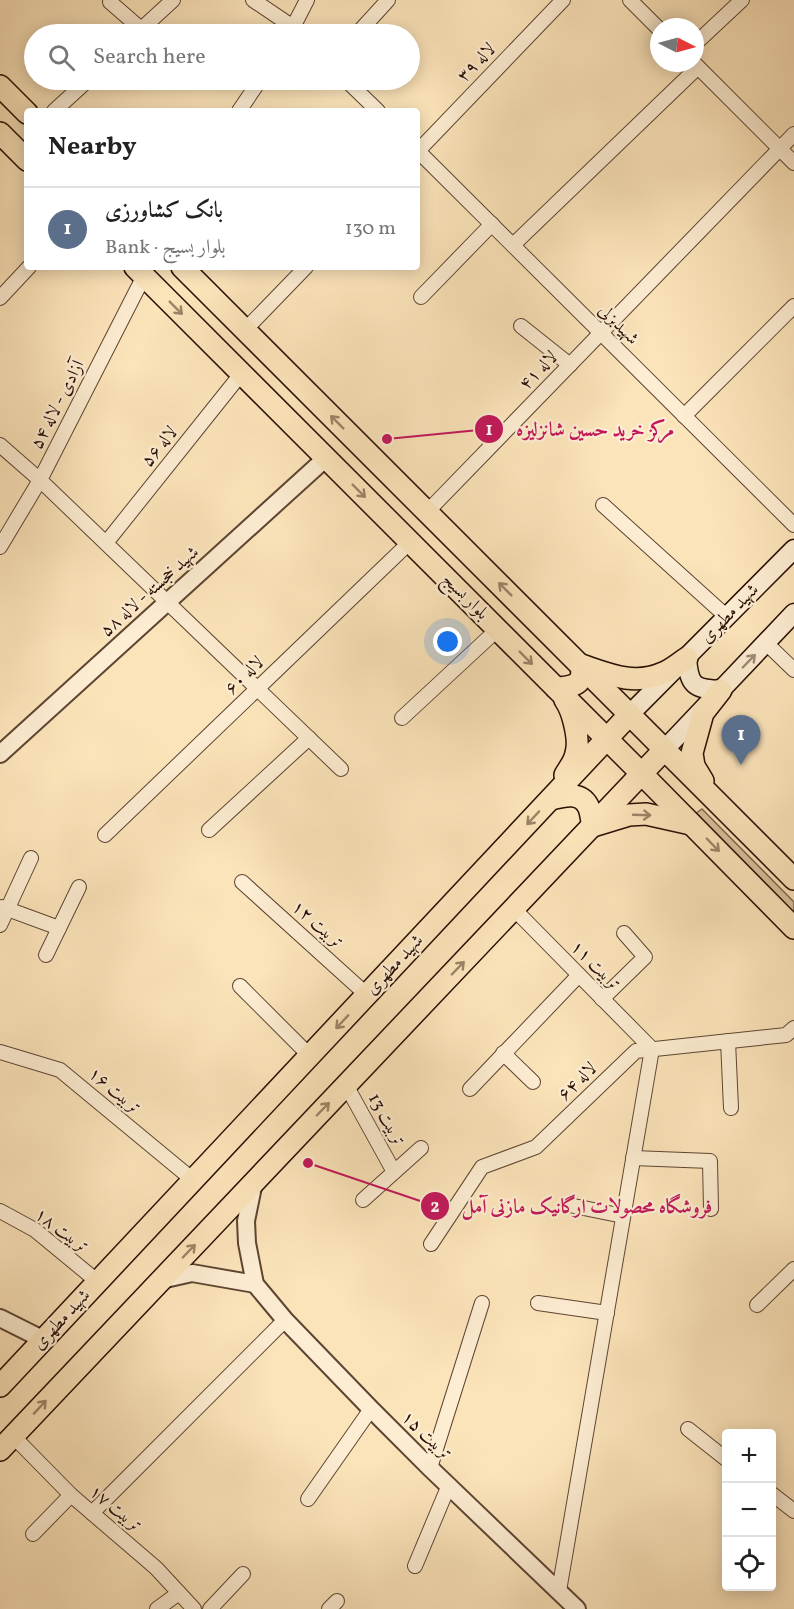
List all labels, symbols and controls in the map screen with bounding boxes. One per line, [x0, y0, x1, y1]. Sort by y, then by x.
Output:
north arrow [650, 18, 704, 72]
search box [24, 24, 420, 90]
street label: لاله ۳۹ [452, 38, 502, 88]
icon: search [45, 41, 78, 74]
text: Search here [93, 42, 206, 73]
text: Nearby [48, 129, 137, 165]
text: بانک کشاورزی [105, 196, 223, 227]
text: 1 [63, 215, 72, 243]
text: 130 m [345, 215, 396, 243]
text: Bank · بلوار بسیج [105, 234, 226, 262]
street label: شهیدبزلی [592, 299, 644, 351]
one-way arrow [169, 301, 183, 316]
street label: لاله ۴۱ [514, 346, 564, 396]
street label: آزادی - لاله ۵۴ [25, 354, 92, 454]
callout: مرکز خرید حسین شانزلیزه [474, 410, 686, 448]
one-way arrow [330, 414, 344, 429]
text: مرکز خرید حسین شانزلیزه [516, 417, 674, 445]
text: 1 [485, 418, 493, 443]
street label: لاله ۵۶ [136, 421, 184, 473]
one-way arrow [351, 483, 366, 498]
street label: شهید خجسته - لاله ۵۸ [95, 541, 205, 643]
street label: بلوار بسیج [435, 568, 494, 627]
street label: شهید مطهری [695, 578, 765, 650]
one-way arrow [497, 582, 512, 597]
your location [433, 627, 462, 656]
one-way arrow [519, 650, 534, 665]
street label: لاله ۶۰ [220, 651, 270, 701]
one-way arrow [741, 654, 755, 669]
pin: 1 [722, 716, 760, 765]
one-way arrow [632, 809, 651, 821]
one-way arrow [526, 810, 540, 825]
one-way arrow [705, 838, 720, 853]
street label: تربیت ۱۲ [286, 895, 348, 955]
street label: شهید مطهری [360, 929, 430, 1001]
street label: تربیت ۱۱ [564, 935, 626, 997]
one-way arrow [450, 960, 465, 975]
one-way arrow [335, 1014, 349, 1029]
street label: لاله ۶۴ [553, 1057, 603, 1107]
street label: تربیت ۱۶ [82, 1062, 146, 1120]
street label: تربیت 13 [361, 1089, 411, 1151]
one-way arrow [316, 1102, 331, 1117]
callout: فروشگاه محصولات ارگانیک مازنی آمل [420, 1187, 725, 1225]
text: فروشگاه محصولات ارگانیک مازنی آمل [462, 1193, 713, 1222]
text: 2 [430, 1195, 440, 1220]
street label: تربیت ۱۸ [29, 1202, 93, 1260]
one-way arrow [182, 1243, 196, 1258]
street label: شهید مطهری [27, 1284, 97, 1356]
one-way arrow [33, 1400, 47, 1415]
street label: تربیت ۱۵ [395, 1406, 457, 1466]
map controls [722, 1429, 776, 1591]
button: + [722, 1429, 776, 1483]
street label: تربیت ۱۷ [83, 1480, 147, 1538]
button: − [722, 1483, 776, 1537]
button: locate [722, 1537, 776, 1591]

